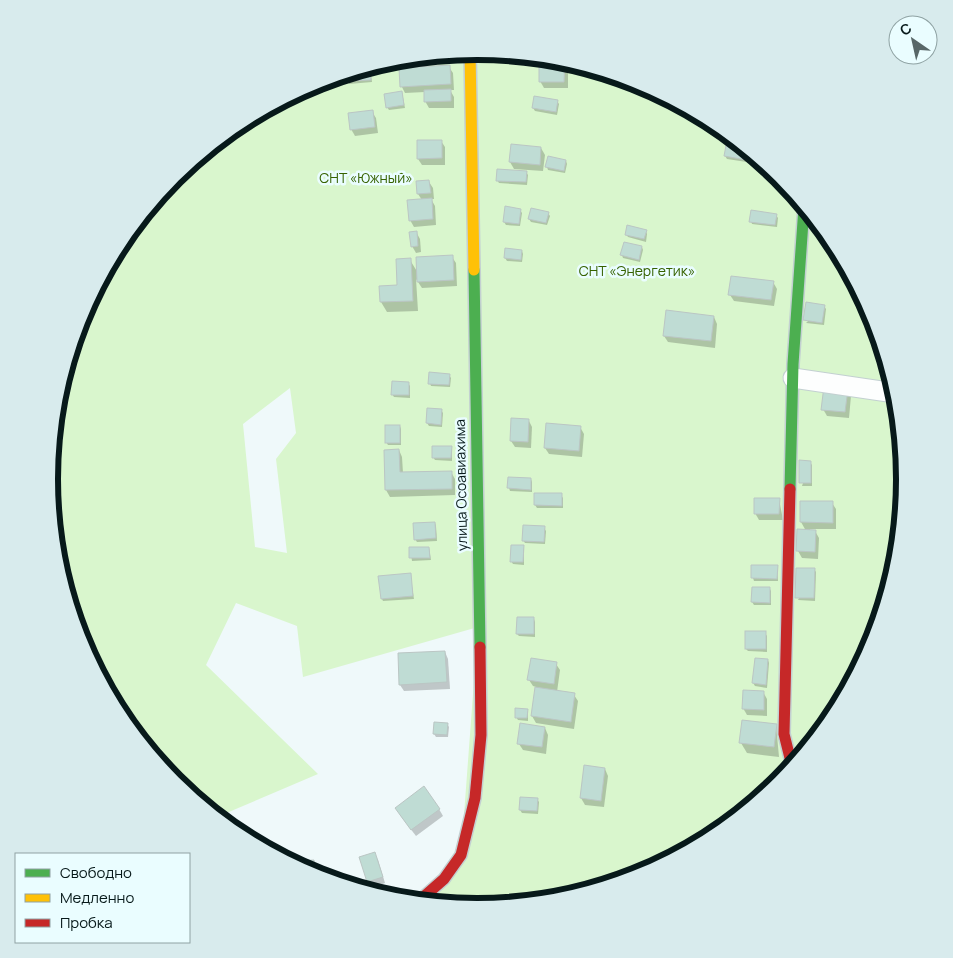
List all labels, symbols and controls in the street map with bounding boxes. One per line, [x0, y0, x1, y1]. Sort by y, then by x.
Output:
north arrow [888, 15, 938, 65]
text: С [896, 18, 915, 40]
park label: СНТ «Южный» [319, 168, 413, 187]
park label: СНТ «Энергетик» [579, 261, 695, 280]
street label: улица Осоавиахима [450, 419, 471, 551]
legend [15, 853, 190, 943]
text: Свободно [60, 862, 132, 883]
text: Медленно [60, 887, 134, 908]
text: Пробка [60, 912, 113, 933]

